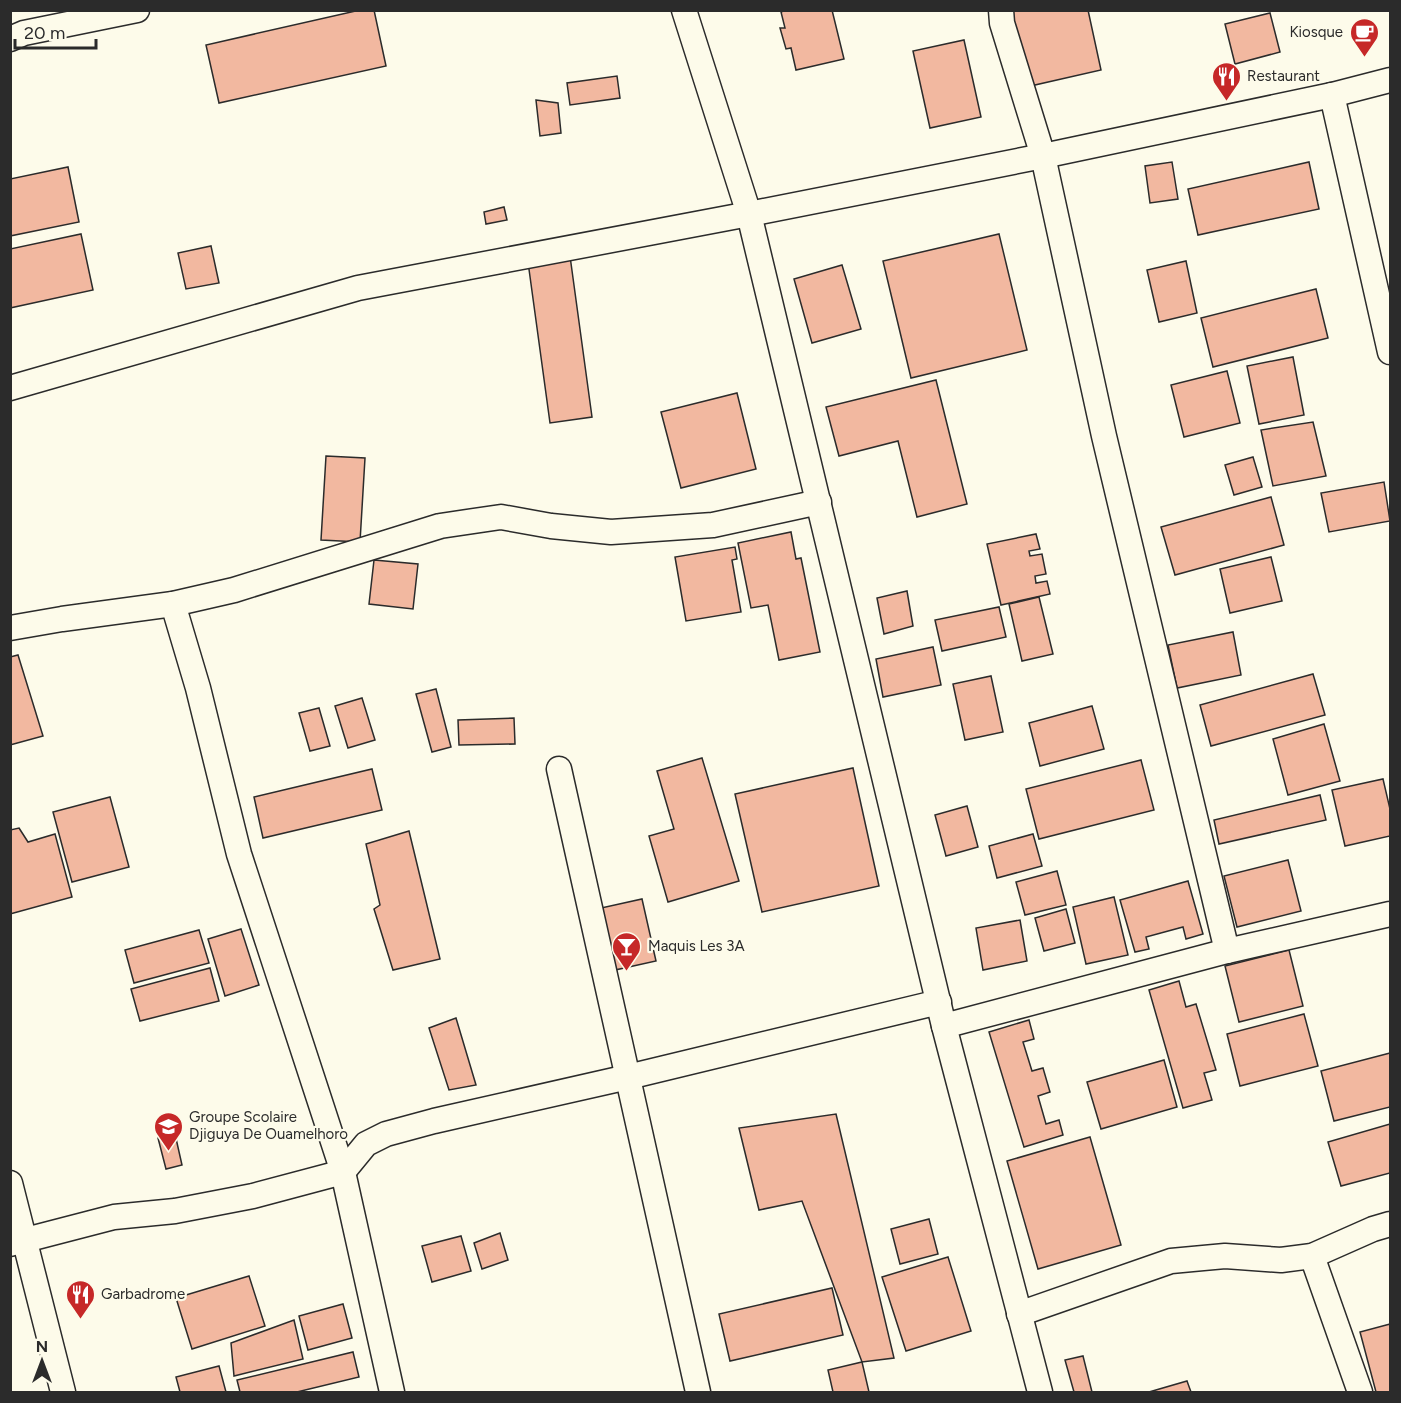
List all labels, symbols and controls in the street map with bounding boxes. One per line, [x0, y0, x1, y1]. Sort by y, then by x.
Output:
scale bar [15, 12, 96, 50]
cafe icon: Kiosque [1348, 16, 1380, 58]
text: 20 m [24, 22, 65, 44]
place label: Kiosque [1289, 23, 1343, 41]
restaurant icon: Restaurant [1210, 60, 1242, 102]
place label: Restaurant [1247, 67, 1320, 85]
bar icon: Maquis Les 3A [611, 930, 643, 972]
place label: Maquis Les 3A [648, 937, 745, 955]
place label: Groupe Scolaire Djiguya De Ouamelhoro [189, 1108, 348, 1143]
school or university icon: Groupe Scolaire Djiguya De Ouamelhoro [152, 1110, 184, 1152]
restaurant icon: Garbadrome [64, 1278, 96, 1320]
place label: Garbadrome [101, 1285, 185, 1303]
north arrow [12, 1331, 72, 1391]
text: N [36, 1337, 48, 1356]

